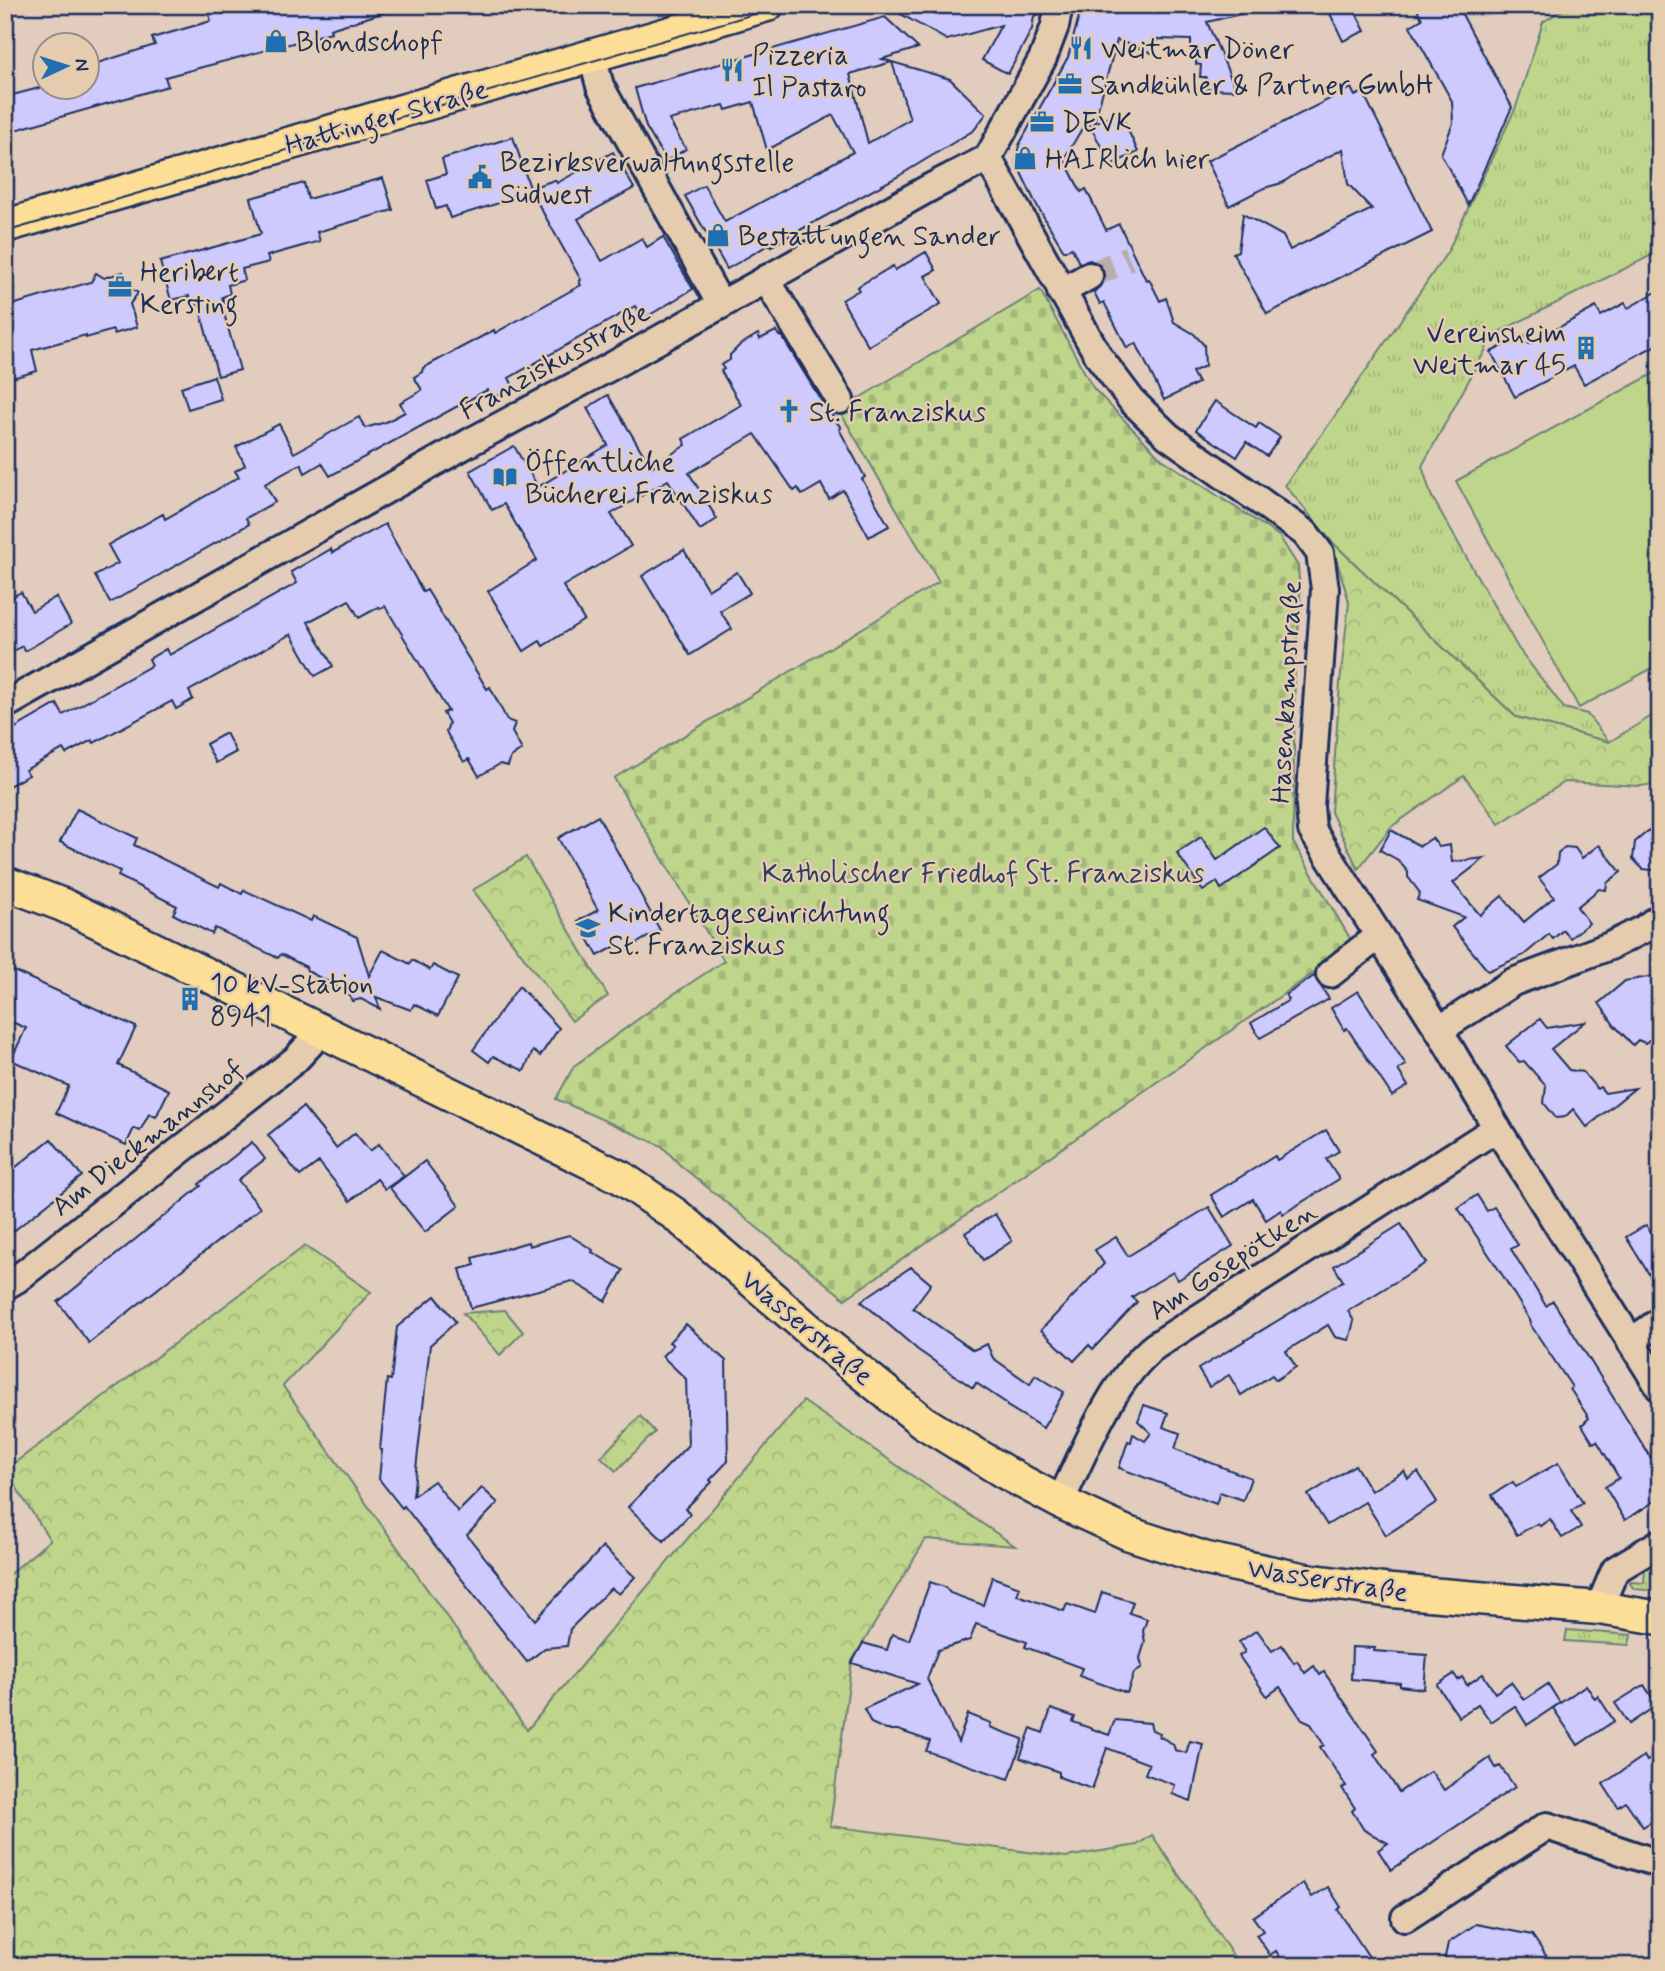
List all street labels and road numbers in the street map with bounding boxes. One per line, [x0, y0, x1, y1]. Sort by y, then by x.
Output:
street label: Hattinger Straße [281, 72, 493, 168]
street label: Franziskusstraße [453, 295, 657, 430]
street label: Hasenkampstraße [1263, 580, 1312, 805]
street label: Am Dieckmannshof [45, 1052, 253, 1226]
street label: Am Gosepötken [1142, 1194, 1325, 1330]
street label: Wasserstraße [732, 1263, 881, 1395]
street label: Wasserstraße [1244, 1550, 1411, 1612]

